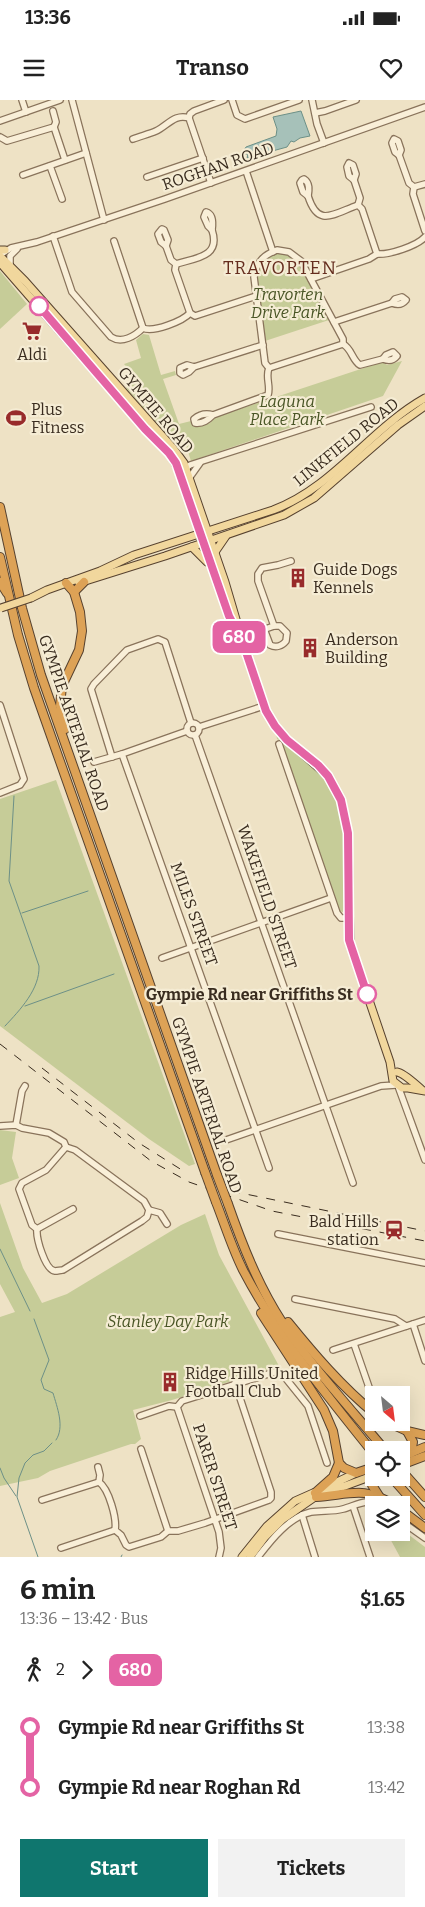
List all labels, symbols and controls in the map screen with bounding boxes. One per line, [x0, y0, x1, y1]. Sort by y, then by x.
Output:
text: 13:36 [25, 6, 71, 29]
icon: menu [20, 54, 48, 82]
text: Transo [176, 54, 249, 81]
icon: heart [377, 54, 405, 82]
street label: ROGHAN ROAD [160, 138, 276, 194]
district label: TRAVORTEN [223, 257, 337, 279]
park label: Travorten Drive Park [251, 285, 326, 322]
unlabelled marker [29, 296, 49, 316]
supermarket icon: Aldi [21, 320, 43, 342]
place label: Aldi [17, 345, 47, 364]
street label: GYMPIE ROAD [114, 363, 198, 457]
park label: Laguna Place Park [250, 392, 325, 429]
street label: LINKFIELD ROAD [290, 394, 402, 490]
place label: Plus Fitness [31, 400, 84, 437]
sports icon: Plus Fitness [5, 407, 27, 429]
place label: Guide Dogs Kennels [313, 560, 398, 597]
building icon: Guide Dogs Kennels [287, 567, 309, 589]
line badge: 680 [210, 621, 268, 653]
text: 680 [223, 626, 255, 648]
place label: Anderson Building [325, 630, 398, 667]
street label: GYMPIE ARTERIAL ROAD [35, 632, 113, 814]
building icon: Anderson Building [299, 637, 321, 659]
street label: WAKEFIELD STREET [233, 822, 301, 972]
street label: MILES STREET [166, 860, 222, 968]
marker: Gympie Rd near Griffiths St [357, 984, 377, 1004]
place label: Gympie Rd near Griffiths St [146, 985, 354, 1004]
street label: GYMPIE ARTERIAL ROAD [168, 1014, 246, 1196]
place label: Bald Hills station [309, 1212, 379, 1249]
station icon: Bald Hills station [383, 1219, 405, 1241]
park label: Stanley Day Park [107, 1312, 229, 1331]
place label: Ridge Hills United Football Club [185, 1364, 319, 1401]
building icon: Ridge Hills United Football Club [159, 1371, 181, 1393]
north arrow [365, 1386, 410, 1431]
map controls [365, 1386, 410, 1541]
street label: PARER STREET [189, 1421, 241, 1533]
button: locate [365, 1441, 410, 1486]
button: layers [365, 1496, 410, 1541]
text: 6 min [20, 1573, 95, 1606]
text: $1.65 [360, 1588, 405, 1611]
text: 13:36 – 13:42 · Bus [20, 1609, 148, 1628]
icon: walk [20, 1656, 48, 1684]
icon: forward [73, 1656, 101, 1684]
text: 680 [119, 1659, 152, 1681]
text: 2 [56, 1660, 65, 1679]
text: Gympie Rd near Griffiths St [58, 1716, 304, 1739]
text: 13:38 [367, 1718, 405, 1737]
text: Gympie Rd near Roghan Rd [58, 1776, 301, 1799]
text: 13:42 [368, 1778, 405, 1797]
button: Start [20, 1839, 208, 1897]
button: Tickets [218, 1839, 405, 1897]

